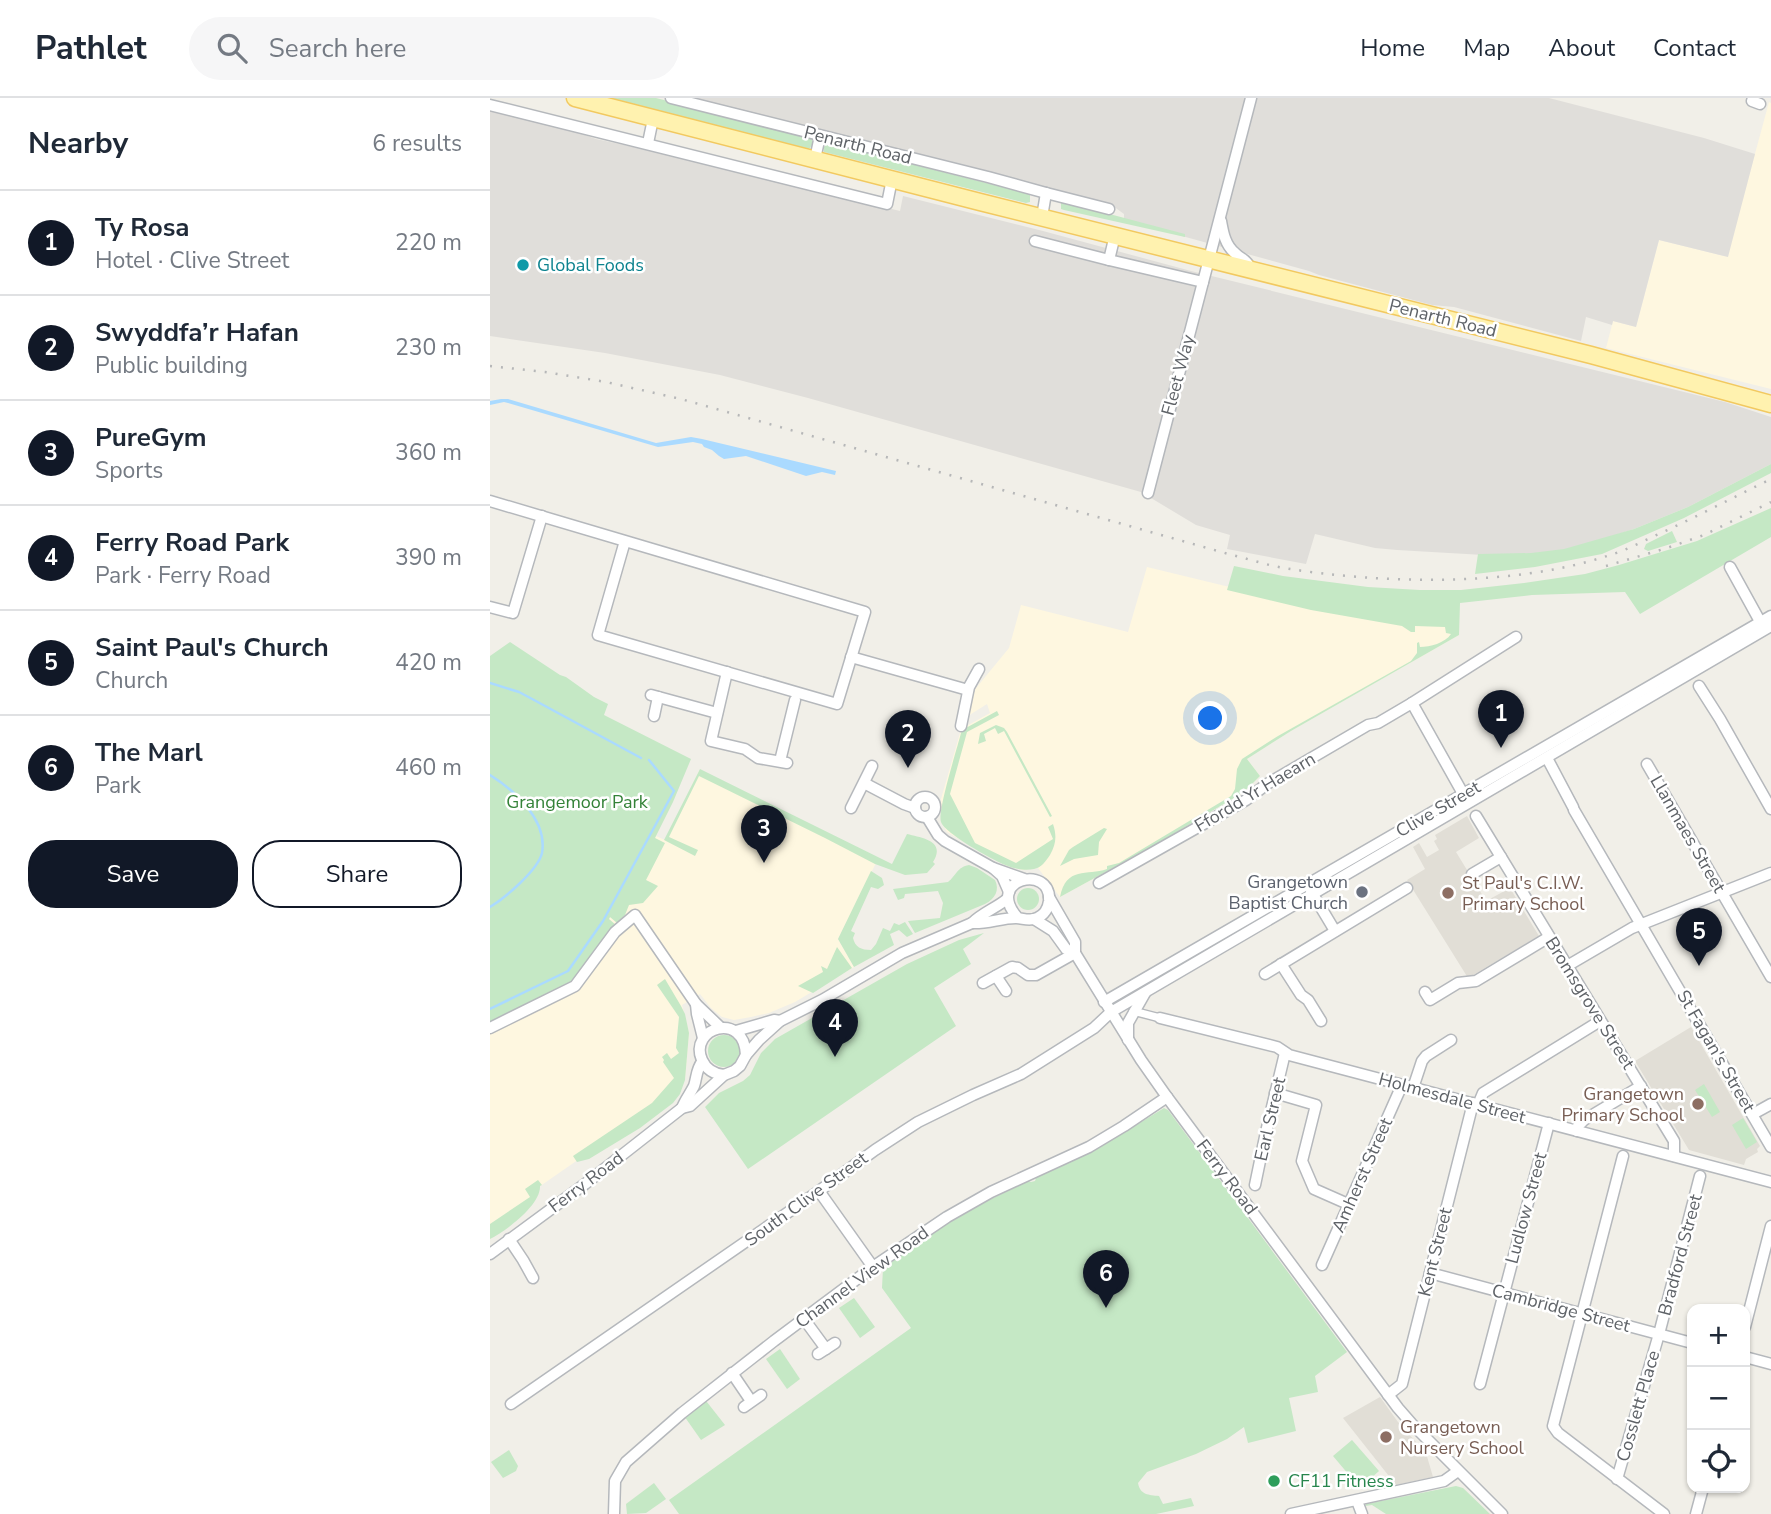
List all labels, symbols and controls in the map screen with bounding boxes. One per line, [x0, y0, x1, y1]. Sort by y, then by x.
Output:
search box [189, 17, 679, 80]
text: Pathlet [35, 26, 147, 71]
icon: search [213, 29, 251, 67]
text: Search here [269, 31, 406, 66]
text: Home [1360, 32, 1425, 64]
text: Map [1463, 32, 1510, 64]
text: About [1548, 32, 1615, 64]
text: Contact [1653, 32, 1736, 64]
street label: Penarth Road [802, 120, 914, 170]
text: Nearby [28, 123, 128, 164]
text: 6 results [372, 128, 462, 159]
text: Ty Rosa [95, 210, 190, 245]
text: 1 [44, 227, 58, 258]
text: 220 m [395, 227, 462, 258]
text: Hotel · Clive Street [95, 245, 289, 276]
place label: Global Foods [537, 253, 644, 277]
marker: Global Foods [515, 257, 531, 273]
street label: Penarth Road [1387, 293, 1499, 343]
text: Swyddfa’r Hafan [95, 315, 299, 350]
street label: Fleet Way [1156, 331, 1200, 418]
text: 2 [44, 332, 58, 363]
text: 230 m [395, 332, 462, 363]
text: Public building [95, 350, 248, 381]
text: PureGym [95, 420, 207, 455]
text: 3 [44, 437, 58, 468]
text: 360 m [395, 437, 462, 468]
text: Sports [95, 455, 163, 486]
text: Ferry Road Park [95, 525, 289, 560]
text: 4 [44, 542, 58, 573]
text: 390 m [395, 542, 462, 573]
text: Park · Ferry Road [95, 560, 271, 591]
text: Saint Paul's Church [95, 630, 329, 665]
text: 5 [44, 647, 58, 678]
text: 420 m [395, 647, 462, 678]
text: Church [95, 665, 168, 696]
pin: 1 [1478, 690, 1524, 748]
your location [1193, 701, 1227, 735]
pin: 2 [885, 710, 931, 768]
text: The Marl [95, 735, 203, 770]
street label: Ffordd Yr Haearn [1190, 746, 1320, 838]
text: 6 [44, 752, 58, 783]
text: 460 m [395, 752, 462, 783]
text: Park [95, 770, 141, 801]
street label: Llanmaes Street [1645, 771, 1732, 898]
street label: Clive Street [1391, 775, 1485, 843]
park label: Grangemoor Park [506, 790, 649, 814]
pin: 3 [741, 805, 787, 863]
button: Save [28, 840, 238, 908]
button: Share [252, 840, 462, 908]
place label: Grangetown Baptist Church [1229, 870, 1348, 915]
place label: St Paul's C.I.W. Primary School [1462, 871, 1585, 916]
marker: Grangetown Baptist Church [1354, 884, 1370, 900]
marker: St Paul's C.I.W. Primary School [1440, 885, 1456, 901]
pin: 5 [1676, 908, 1722, 966]
street label: Bromsgrove Street [1540, 932, 1641, 1074]
street label: St Fagan's Street [1671, 985, 1761, 1117]
pin: 4 [812, 999, 858, 1057]
street label: Holmesdale Street [1376, 1067, 1529, 1129]
street label: Earl Street [1249, 1074, 1291, 1163]
place label: Grangetown Primary School [1561, 1082, 1685, 1127]
marker: Grangetown Primary School [1690, 1096, 1706, 1112]
street label: Amherst Street [1326, 1113, 1398, 1236]
street label: Ferry Road [1191, 1135, 1263, 1219]
street label: Ferry Road [544, 1146, 628, 1218]
street label: South Clive Street [740, 1146, 873, 1252]
street label: Ludlow Street [1500, 1149, 1553, 1266]
street label: Bradford Street [1652, 1191, 1708, 1318]
street label: Kent Street [1412, 1204, 1458, 1299]
street label: Channel View Road [790, 1220, 934, 1334]
pin: 6 [1083, 1250, 1129, 1308]
street label: Cambridge Street [1489, 1278, 1633, 1338]
map controls [1687, 1304, 1750, 1493]
button: + [1687, 1304, 1750, 1367]
street label: Cosslett Place [1611, 1348, 1665, 1464]
button: − [1687, 1367, 1750, 1430]
place label: Grangetown Nursery School [1400, 1415, 1525, 1460]
marker: Grangetown Nursery School [1378, 1429, 1394, 1445]
button: locate [1687, 1430, 1750, 1493]
place label: CF11 Fitness [1288, 1469, 1394, 1493]
marker: CF11 Fitness [1266, 1473, 1282, 1489]

